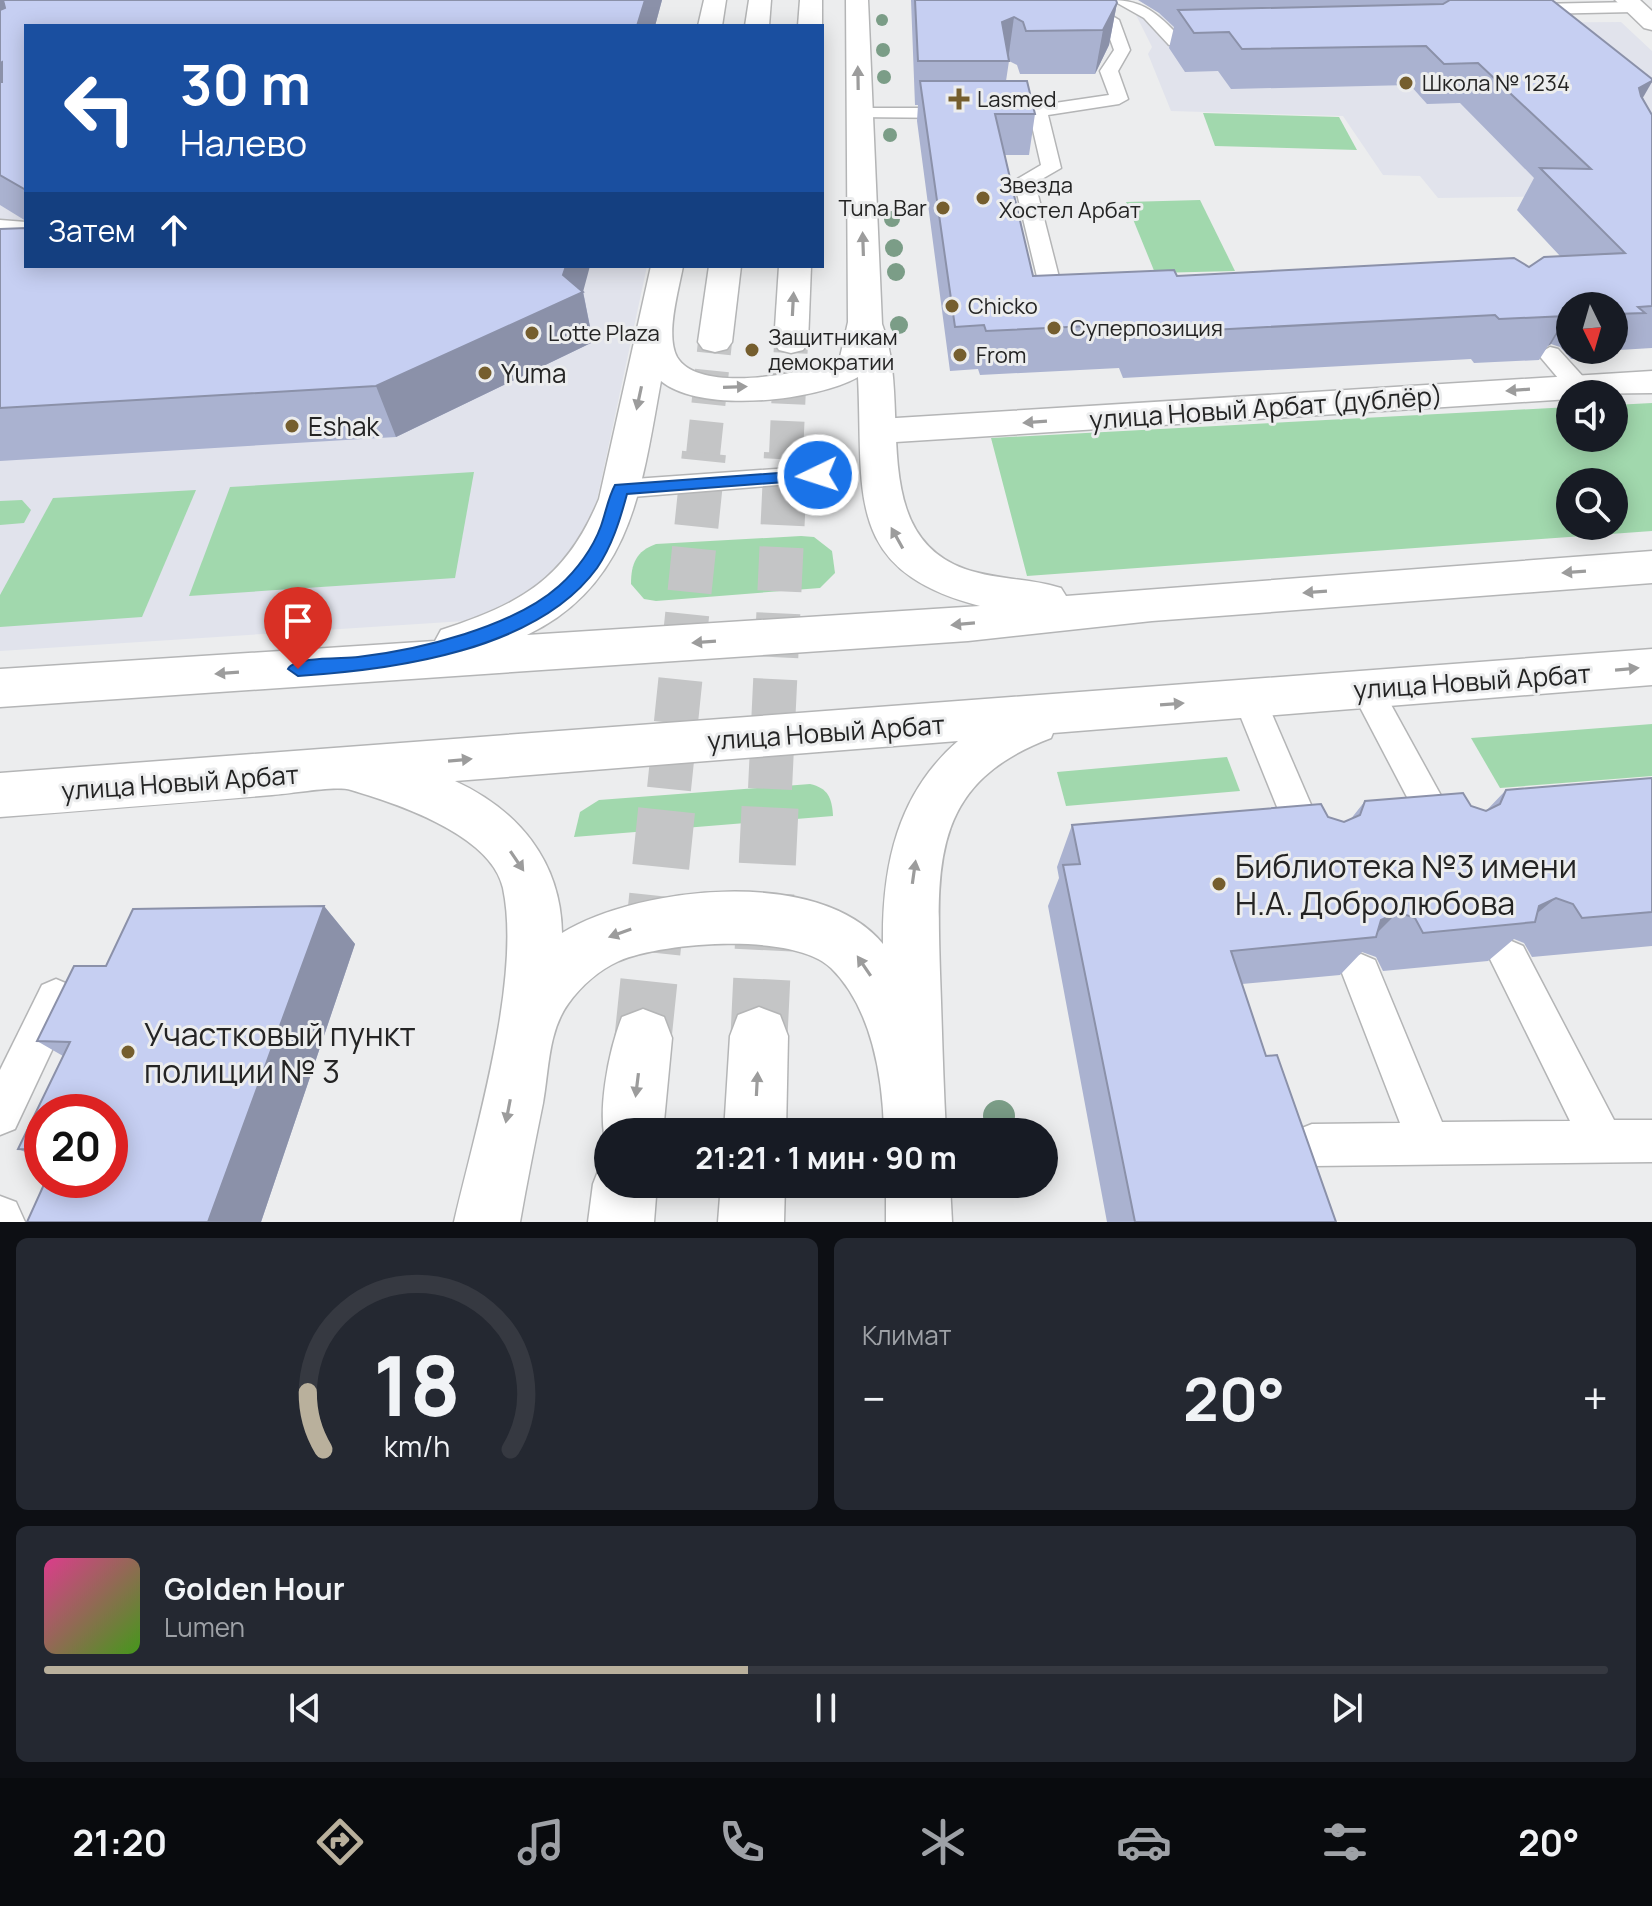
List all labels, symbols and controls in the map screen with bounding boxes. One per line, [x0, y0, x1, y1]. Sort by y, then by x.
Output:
text: 30 m [180, 45, 311, 122]
icon: left [48, 56, 152, 160]
one-way arrow [852, 65, 864, 90]
place label: Школа № 1234 [1422, 68, 1570, 98]
marker: Школа № 1234 [1397, 74, 1415, 92]
place label: Lasmed [977, 84, 1056, 114]
marker: Lasmed [948, 88, 970, 110]
text: Налево [180, 118, 307, 167]
place label: Звезда Хостел Арбат [999, 170, 1141, 225]
marker: Звезда Хостел Арбат [974, 189, 992, 207]
place label: Tuna Bar [839, 193, 927, 223]
marker: Tuna Bar [934, 199, 952, 217]
icon: ahead [152, 208, 196, 252]
text: Затем [48, 210, 136, 251]
one-way arrow [857, 231, 869, 256]
one-way arrow [787, 291, 800, 316]
place label: Chicko [968, 291, 1038, 321]
north arrow [1556, 292, 1628, 364]
map controls [1556, 292, 1628, 540]
marker: Chicko [943, 297, 961, 315]
place label: Суперпозиция [1070, 313, 1223, 343]
place label: Lotte Plaza [548, 318, 660, 348]
marker: Суперпозиция [1045, 319, 1063, 337]
place label: Защитникам демократии [768, 322, 898, 377]
marker: Lotte Plaza [523, 324, 541, 342]
place label: From [976, 340, 1026, 370]
marker: Защитникам демократии [743, 341, 761, 359]
marker: From [951, 346, 969, 364]
place label: Yuma [501, 355, 566, 391]
marker: Yuma [476, 364, 494, 382]
street label: улица Новый Арбат (дублёр) [1088, 377, 1444, 437]
one-way arrow [723, 380, 748, 393]
button: sound [1556, 380, 1628, 452]
one-way arrow [1505, 384, 1530, 397]
one-way arrow [633, 386, 645, 411]
place label: Eshak [308, 408, 380, 444]
one-way arrow [1022, 416, 1047, 429]
marker: Eshak [283, 417, 301, 435]
position arrow [776, 433, 860, 517]
button: search [1556, 468, 1628, 540]
one-way arrow [890, 527, 904, 549]
one-way arrow [1561, 566, 1586, 579]
one-way arrow [1302, 586, 1327, 599]
pin [264, 587, 332, 669]
icon: arrive [276, 599, 320, 643]
one-way arrow [950, 618, 975, 631]
one-way arrow [691, 635, 716, 648]
street label: улица Новый Арбат [1352, 655, 1592, 707]
one-way arrow [1615, 662, 1640, 675]
one-way arrow [214, 667, 239, 680]
one-way arrow [1160, 697, 1185, 710]
street label: улица Новый Арбат [706, 706, 946, 758]
one-way arrow [448, 753, 473, 766]
street label: улица Новый Арбат [60, 756, 300, 808]
place label: Библиотека №3 имени Н.А. Добролюбова [1235, 844, 1577, 925]
one-way arrow [509, 851, 524, 872]
one-way arrow [908, 859, 921, 884]
marker: Библиотека №3 имени Н.А. Добролюбова [1210, 875, 1228, 893]
one-way arrow [608, 927, 632, 940]
one-way arrow [856, 955, 871, 976]
place label: Участковый пункт полиции № 3 [144, 1012, 416, 1093]
marker: Участковый пункт полиции № 3 [119, 1043, 137, 1061]
one-way arrow [751, 1071, 764, 1096]
one-way arrow [631, 1073, 644, 1098]
speed limit sign: 20 [24, 1094, 128, 1198]
one-way arrow [502, 1098, 514, 1123]
text: 21:21 · 1 мин · 90 m [695, 1137, 957, 1178]
text: Климат [862, 1317, 952, 1353]
text: 18 [373, 1327, 461, 1441]
text: 20° [1183, 1357, 1285, 1439]
text: − [862, 1368, 886, 1428]
text: + [1583, 1368, 1608, 1428]
text: km/h [384, 1427, 450, 1466]
text: Golden Hour [164, 1568, 345, 1609]
text: Lumen [164, 1609, 245, 1645]
icon: previous [283, 1686, 327, 1730]
icon: pause [804, 1686, 848, 1730]
icon: next [1325, 1686, 1369, 1730]
icon: directions [312, 1814, 368, 1870]
icon: music [513, 1814, 569, 1870]
icon: phone [714, 1814, 770, 1870]
icon: climate [915, 1814, 971, 1870]
icon: car [1116, 1814, 1172, 1870]
icon: filters [1317, 1814, 1373, 1870]
text: 21:20 [73, 1818, 167, 1867]
text: 20° [1518, 1818, 1580, 1867]

